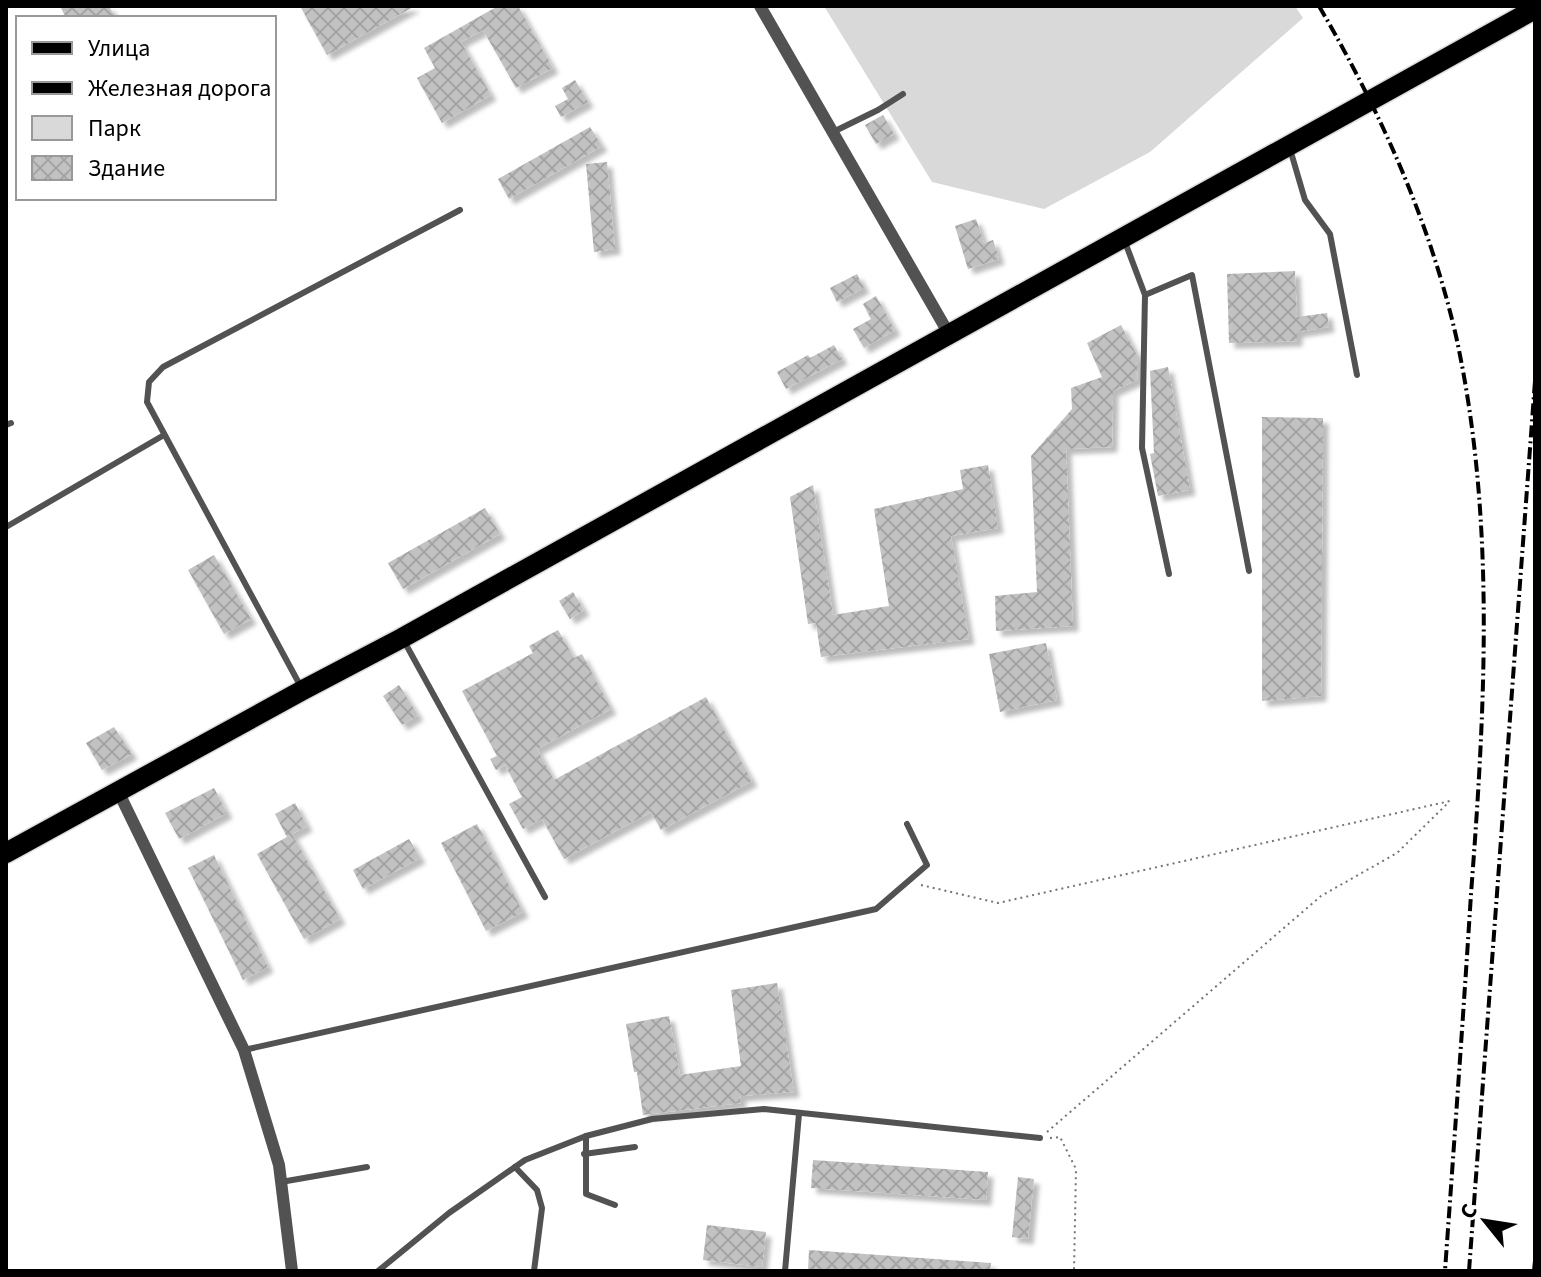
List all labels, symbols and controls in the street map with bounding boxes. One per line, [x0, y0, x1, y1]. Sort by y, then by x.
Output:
legend [16, 16, 276, 200]
text: Улица [88, 31, 150, 66]
text: Железная дорога [88, 71, 271, 106]
text: Парк [88, 111, 141, 146]
text: Здание [88, 151, 165, 186]
north arrow [1445, 1181, 1525, 1261]
text: С [1451, 1198, 1486, 1225]

